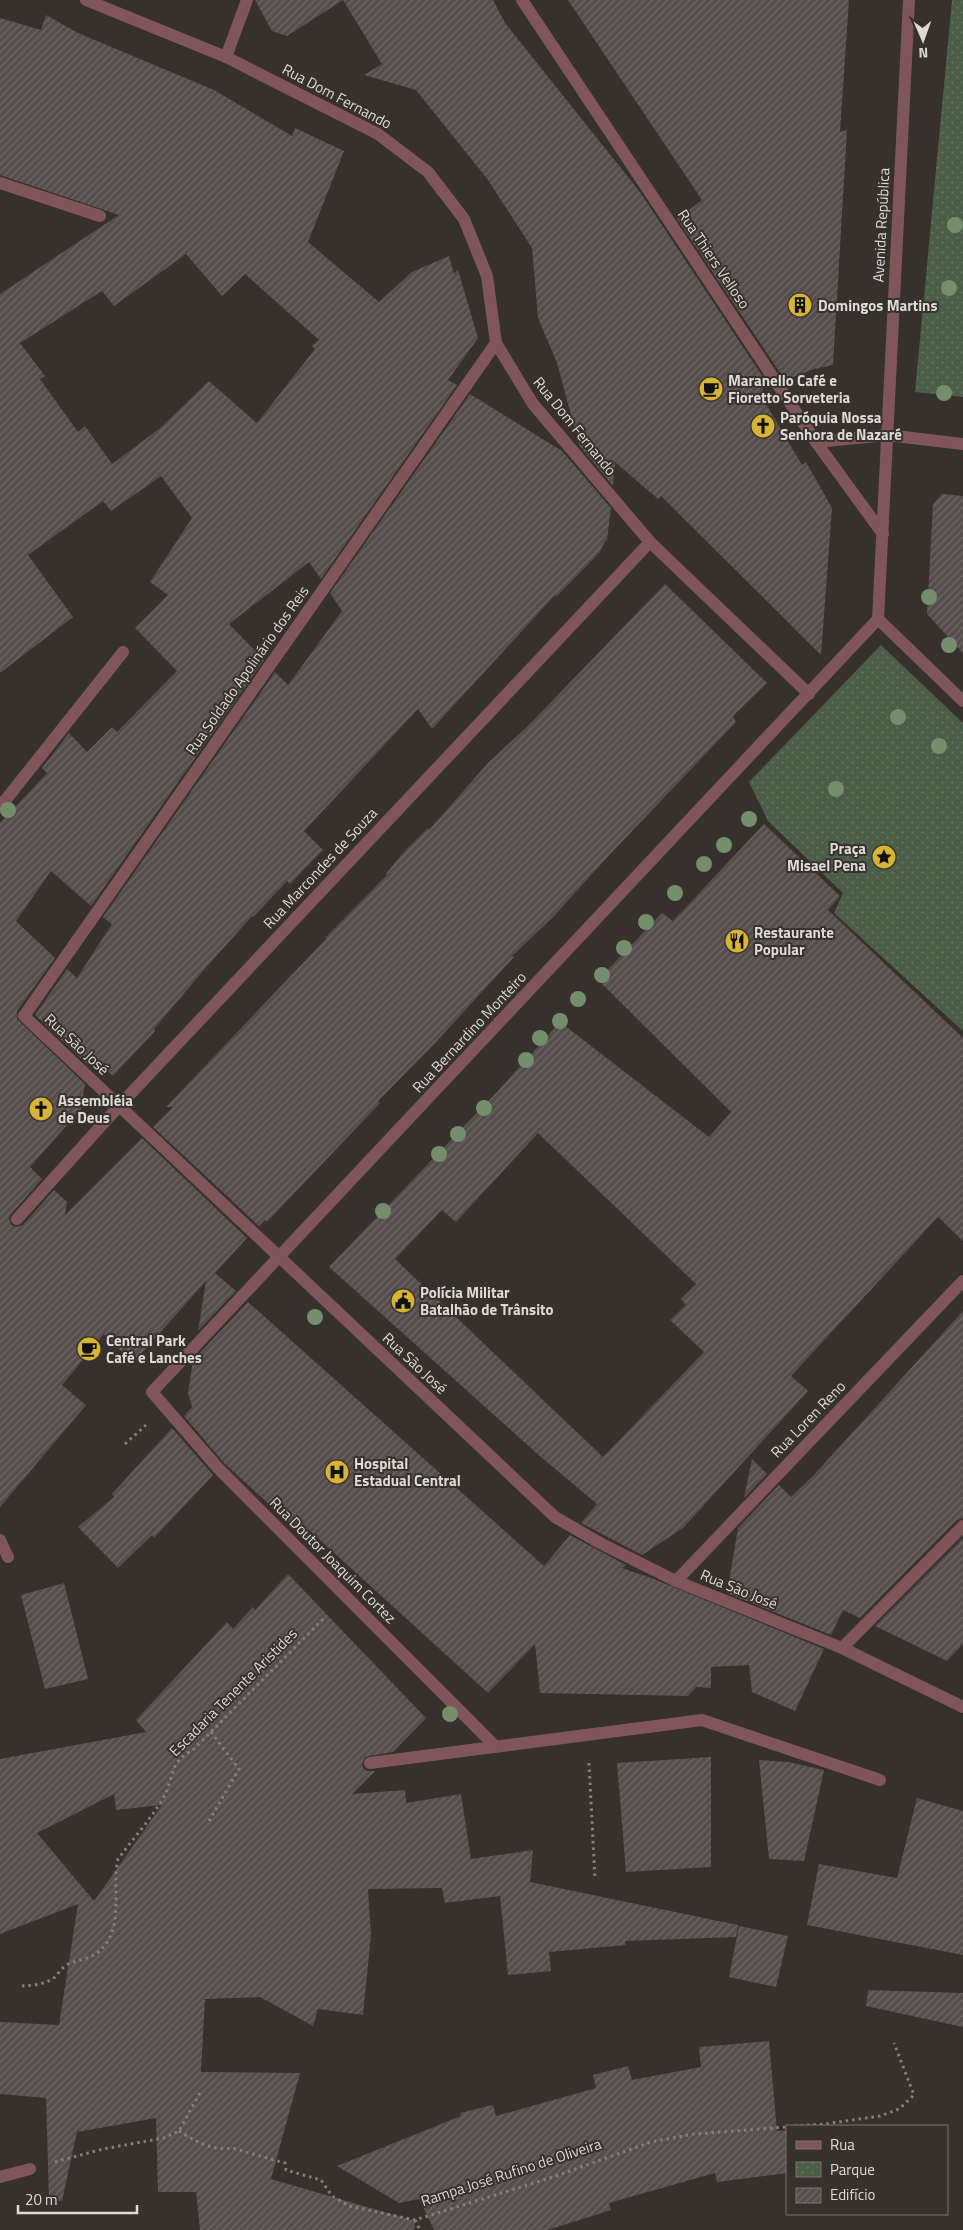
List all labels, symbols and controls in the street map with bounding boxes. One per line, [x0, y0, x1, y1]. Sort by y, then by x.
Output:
north arrow [898, 15, 948, 65]
text: N [918, 43, 929, 64]
street label: Rua Dom Fernando [278, 57, 396, 135]
street label: Avenida República [867, 167, 896, 283]
street label: Rua Thiers Velloso [672, 205, 756, 313]
building icon: Domingos Martins [787, 292, 813, 318]
place label: Domingos Martins [818, 294, 938, 317]
place label: Maranello Café e Fioretto Sorveteria [728, 369, 851, 409]
street label: Rua Dom Fernando [528, 372, 622, 480]
cafe icon: Maranello Café e Fioretto Sorveteria [698, 376, 724, 402]
place label: Paróquia Nossa Senhora de Nazaré [780, 406, 902, 446]
church icon: Paróquia Nossa Senhora de Nazaré [750, 413, 776, 439]
street label: Rua Soldado Apolinário dos Reis [180, 581, 314, 759]
street label: Rua Marcondes de Souza [258, 802, 383, 934]
place label: Praça Misael Pena [787, 837, 866, 877]
place icon: Praça Misael Pena [871, 844, 897, 870]
place label: Restaurante Popular [754, 921, 834, 961]
restaurant icon: Restaurante Popular [724, 928, 750, 954]
street label: Rua Bernardino Monteiro [407, 966, 532, 1098]
street label: Rua São José [39, 1008, 115, 1080]
place label: Assembléia de Deus [58, 1089, 133, 1129]
church icon: Assembléia de Deus [28, 1096, 54, 1122]
place label: Polícia Militar Batalhão de Trânsito [420, 1281, 553, 1321]
public building icon: Polícia Militar Batalhão de Trânsito [390, 1288, 416, 1314]
street label: Rua São José [377, 1327, 453, 1399]
place label: Central Park Café e Lanches [106, 1329, 202, 1369]
cafe icon: Central Park Café e Lanches [76, 1336, 102, 1362]
street label: Rua Loren Reno [765, 1375, 851, 1463]
place label: Hospital Estadual Central [354, 1452, 461, 1492]
hospital icon: Hospital Estadual Central [324, 1459, 350, 1485]
street label: Rua Doutor Joaquim Cortez [265, 1492, 402, 1629]
street label: Rua São José [697, 1563, 781, 1615]
street label: Escadaria Tenente Aristides [164, 1623, 302, 1761]
legend [786, 2125, 948, 2215]
street label: Rampa José Rufino de Oliveira [418, 2132, 605, 2212]
text: Rua [830, 2133, 855, 2156]
text: Parque [830, 2158, 875, 2181]
scale bar [18, 2182, 136, 2214]
text: Edifício [830, 2183, 875, 2206]
text: 20 m [25, 2188, 58, 2211]

